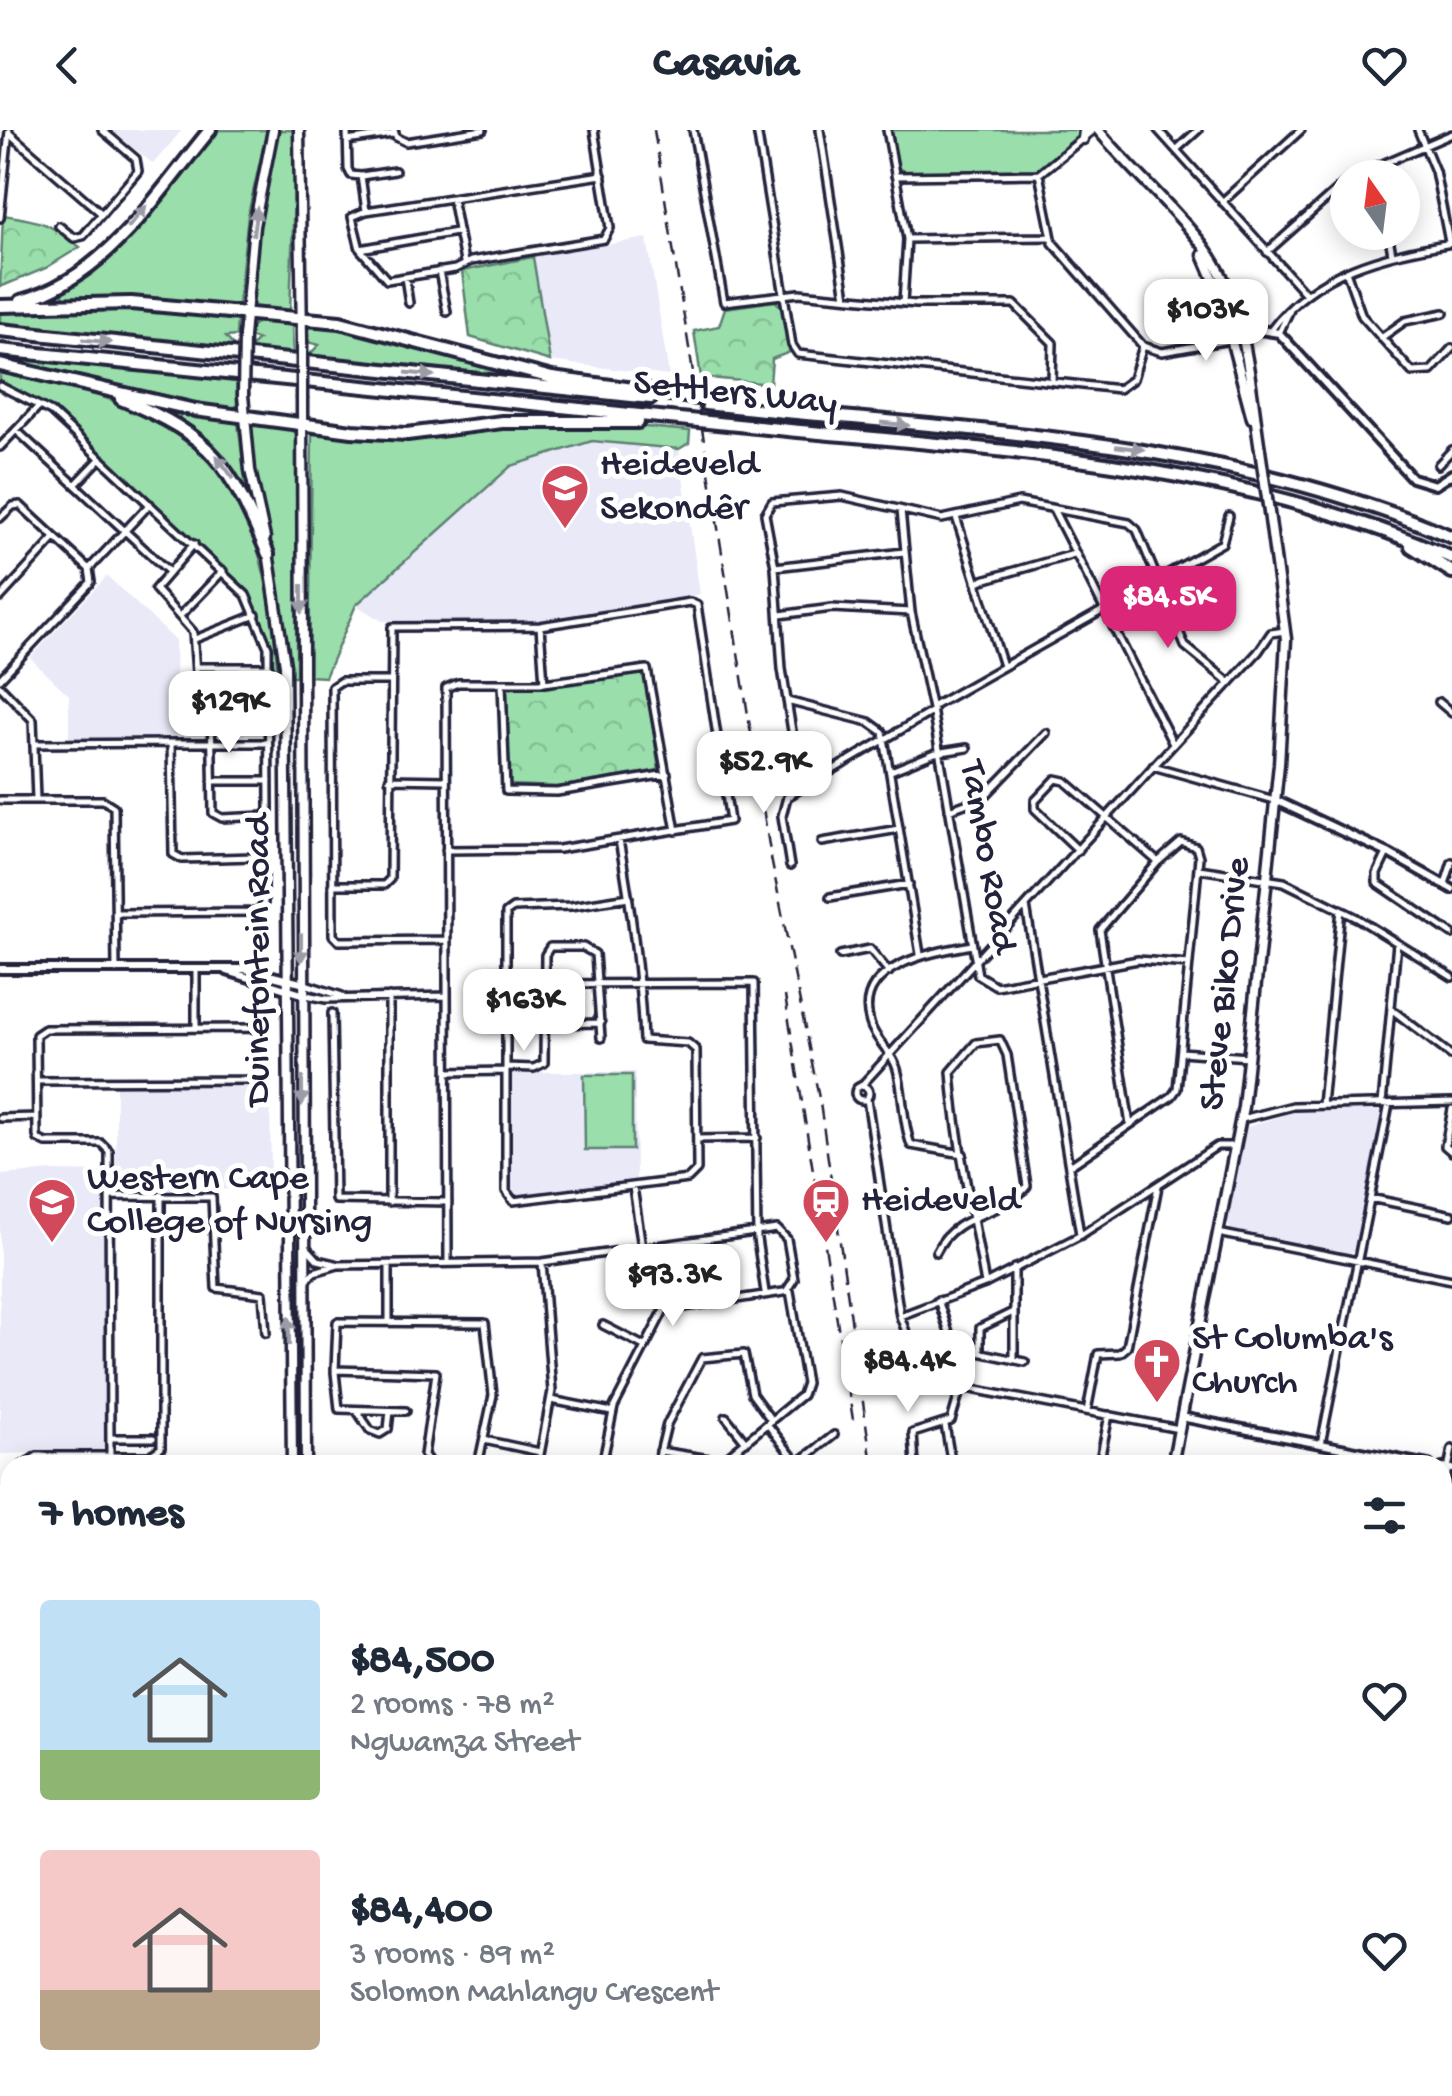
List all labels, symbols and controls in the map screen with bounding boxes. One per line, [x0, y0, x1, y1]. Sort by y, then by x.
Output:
icon: back [40, 38, 95, 93]
icon: heart [1357, 38, 1412, 93]
text: Casavia [653, 39, 799, 92]
north arrow [1330, 160, 1420, 250]
map controls [1330, 160, 1420, 250]
one-way arrow [126, 205, 147, 230]
one-way arrow [247, 205, 263, 237]
pin: $103K [1136, 279, 1276, 364]
text: $103K [1166, 292, 1246, 330]
one-way arrow [82, 333, 113, 349]
street label: Settlers Way [631, 362, 839, 428]
one-way arrow [405, 366, 437, 382]
one-way arrow [879, 416, 911, 432]
one-way arrow [1115, 440, 1146, 456]
place label: Heideveld Sekondêr [600, 444, 761, 532]
one-way arrow [215, 454, 236, 480]
school or university icon: Heideveld Sekondêr [539, 462, 591, 530]
pin: $84.5K [1087, 566, 1249, 651]
text: $84.5K [1122, 579, 1214, 617]
one-way arrow [294, 583, 310, 615]
pin: $129K [159, 671, 299, 756]
text: $129K [191, 684, 267, 722]
pin: $52.9K [683, 731, 845, 816]
text: $52.9K [719, 744, 809, 782]
street label: Tambo Road [947, 755, 1025, 959]
street label: Duinefontein Road [238, 812, 282, 1109]
street label: Steve Biko Drive [1192, 855, 1262, 1113]
one-way arrow [293, 933, 309, 965]
pin: $163K [454, 969, 594, 1054]
text: $163K [485, 982, 563, 1020]
one-way arrow [295, 1076, 311, 1108]
place label: Western Cape College of Nursing [87, 1158, 372, 1246]
school or university icon: Western Cape College of Nursing [26, 1176, 78, 1244]
station icon: Heideveld [800, 1176, 852, 1244]
place label: Heideveld [861, 1180, 1022, 1224]
pin: $93.3K [592, 1244, 754, 1329]
text: $93.3K [627, 1257, 719, 1295]
one-way arrow [281, 1315, 297, 1347]
place label: St Columba's Church [1192, 1318, 1393, 1406]
pin: $84.4K [827, 1330, 989, 1415]
church icon: St Columba's Church [1131, 1336, 1183, 1404]
text: $84.4K [863, 1343, 953, 1381]
icon: filters [1357, 1488, 1412, 1543]
text: 7 homes [40, 1491, 183, 1540]
text: $84,500 [350, 1638, 495, 1687]
icon: home [120, 1640, 240, 1760]
icon: heart [1357, 1673, 1412, 1728]
text: 2 rooms · 78 m² [350, 1687, 555, 1725]
text: Ngwamza Street [350, 1725, 579, 1763]
text: $84,400 [350, 1888, 493, 1937]
icon: home [120, 1890, 240, 2010]
icon: heart [1357, 1923, 1412, 1978]
text: 3 rooms · 89 m² [350, 1937, 555, 1975]
text: Solomon Mahlangu Crescent [350, 1975, 718, 2013]

